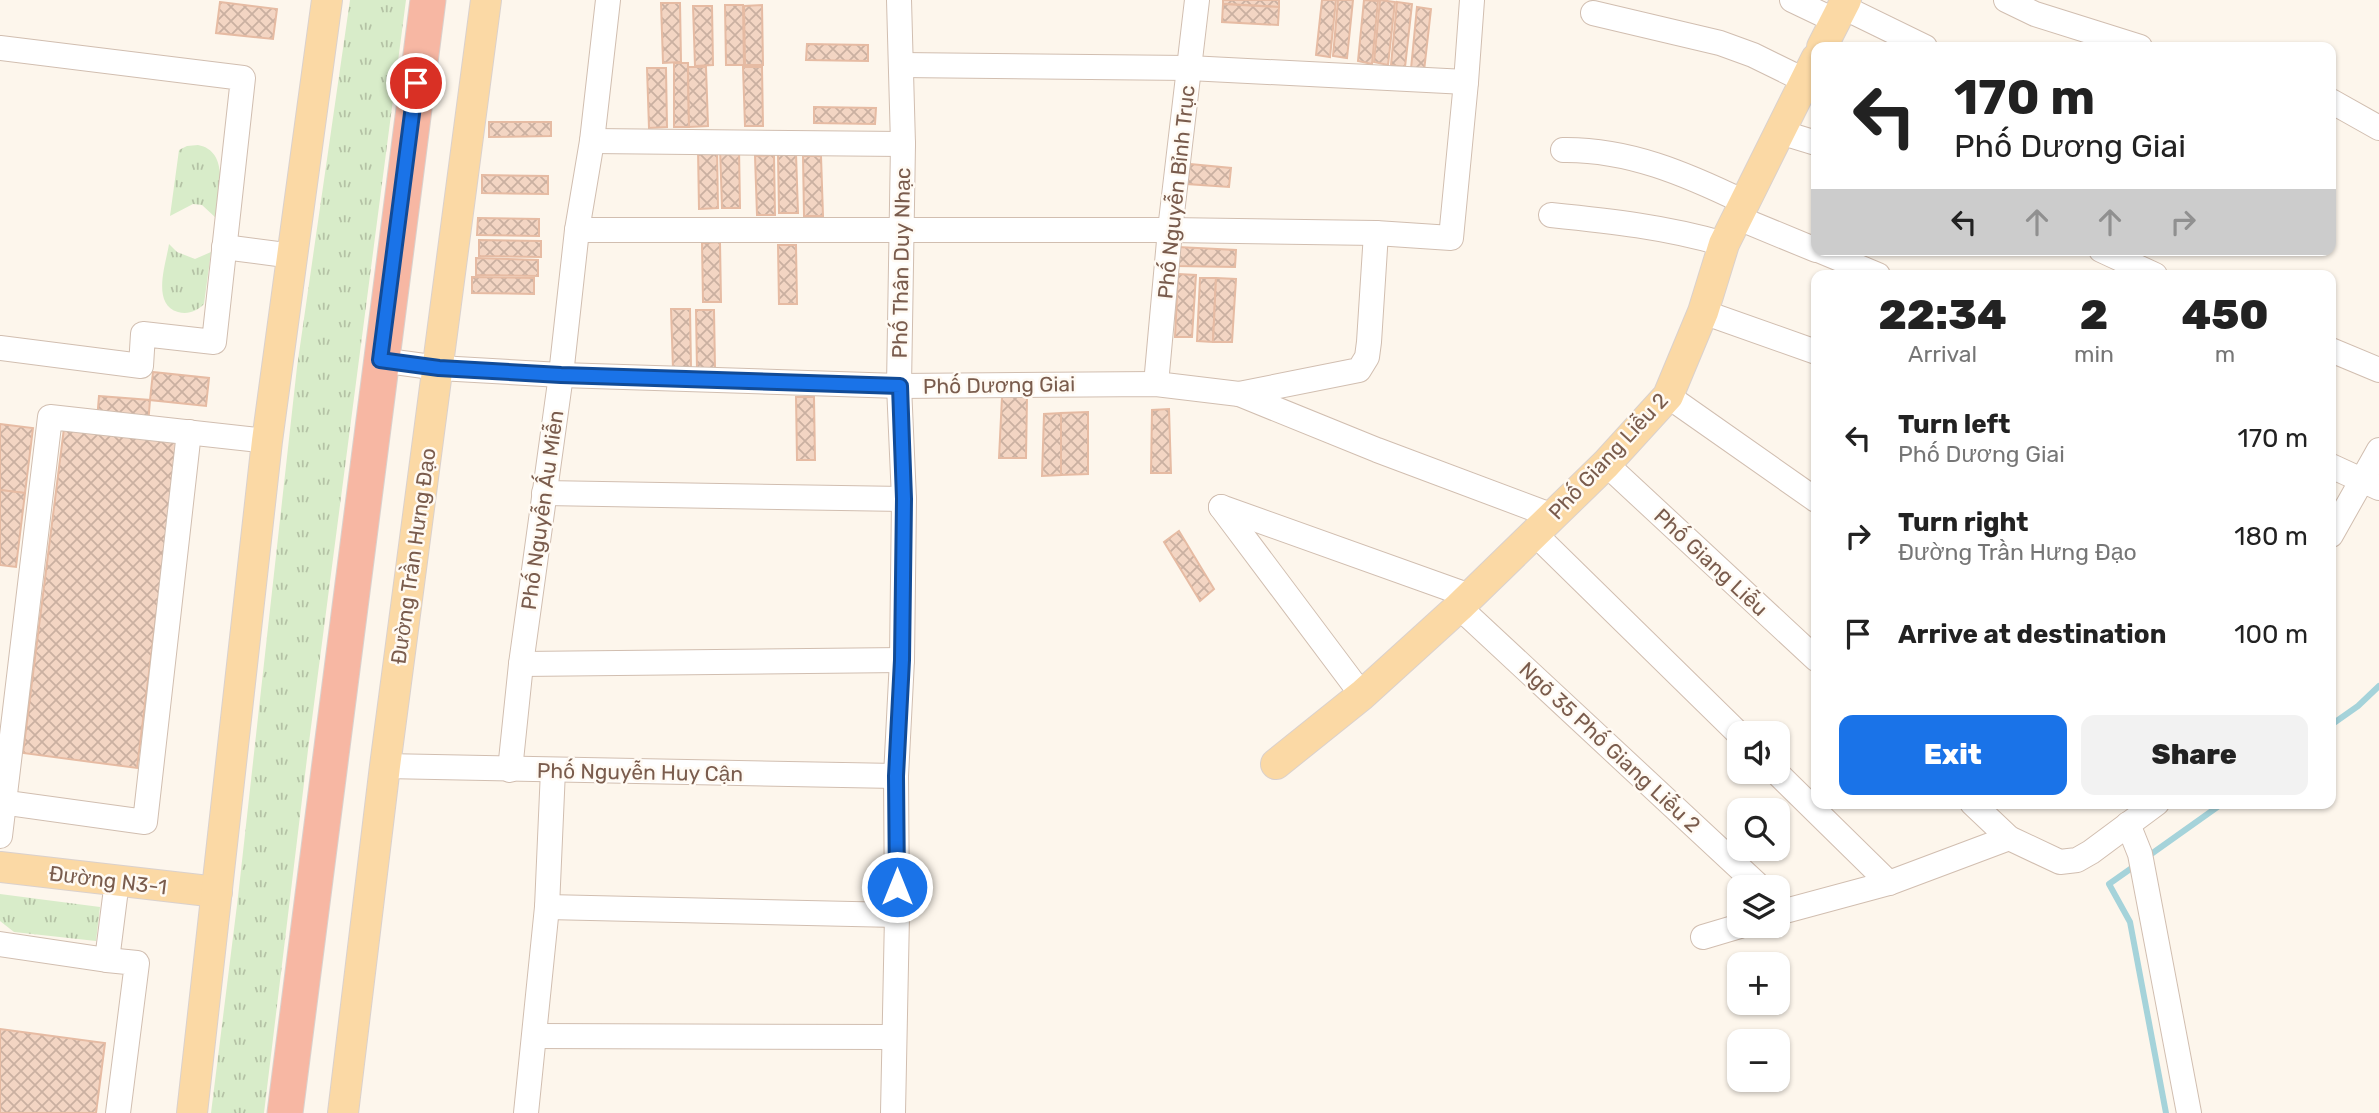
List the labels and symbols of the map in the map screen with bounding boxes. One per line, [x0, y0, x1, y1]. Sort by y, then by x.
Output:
pin [386, 53, 446, 113]
street label: Phố Nguyễn Bỉnh Trục [1152, 84, 1200, 300]
street label: Phố Thân Duy Nhạc [887, 167, 915, 359]
street label: Phố Dương Giai [923, 371, 1075, 399]
street label: Phố Giang Liễu 2 [1543, 388, 1673, 524]
street label: Phố Nguyễn Ấu Miễn [513, 408, 568, 612]
street label: Đường Trần Hưng Đạo [385, 446, 441, 666]
street label: Phố Giang Liễu [1649, 503, 1773, 621]
street label: Ngõ 35 Phố Giang Liễu 2 [1514, 657, 1706, 837]
street label: Phố Nguyễn Huy Cận [537, 758, 743, 786]
position arrow [860, 850, 934, 924]
street label: Đường N3-1 [48, 860, 168, 900]

